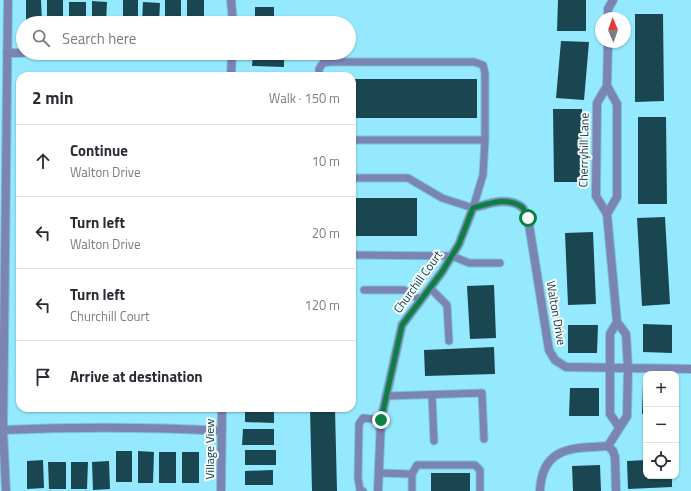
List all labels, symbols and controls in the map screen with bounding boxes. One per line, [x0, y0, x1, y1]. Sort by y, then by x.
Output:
north arrow [595, 12, 631, 48]
search box [16, 16, 356, 60]
icon: search [30, 27, 52, 49]
text: Search here [62, 27, 136, 50]
text: 2 min [32, 85, 73, 111]
text: Walk · 150 m [269, 88, 340, 108]
street label: Cherryhill Lane [573, 113, 594, 187]
text: Continue [70, 139, 128, 162]
icon: ahead [32, 150, 54, 172]
text: 10 m [312, 151, 340, 171]
text: Walton Drive [70, 162, 141, 182]
route start [519, 209, 537, 227]
text: Turn left [70, 211, 125, 234]
icon: left [32, 222, 54, 244]
text: 20 m [312, 223, 340, 243]
text: Walton Drive [70, 234, 141, 254]
street label: Churchill Court [388, 246, 447, 317]
street label: Walton Drive [541, 279, 572, 347]
text: Turn left [70, 283, 125, 306]
icon: left [32, 294, 54, 316]
text: 120 m [304, 295, 340, 315]
text: Churchill Court [70, 306, 149, 326]
text: Arrive at destination [70, 365, 203, 388]
icon: arrive [32, 366, 54, 388]
map controls [643, 371, 679, 479]
button: + [643, 371, 679, 407]
button: − [643, 407, 679, 443]
route end [372, 411, 390, 429]
street label: Village View [200, 419, 219, 479]
button: locate [643, 443, 679, 479]

